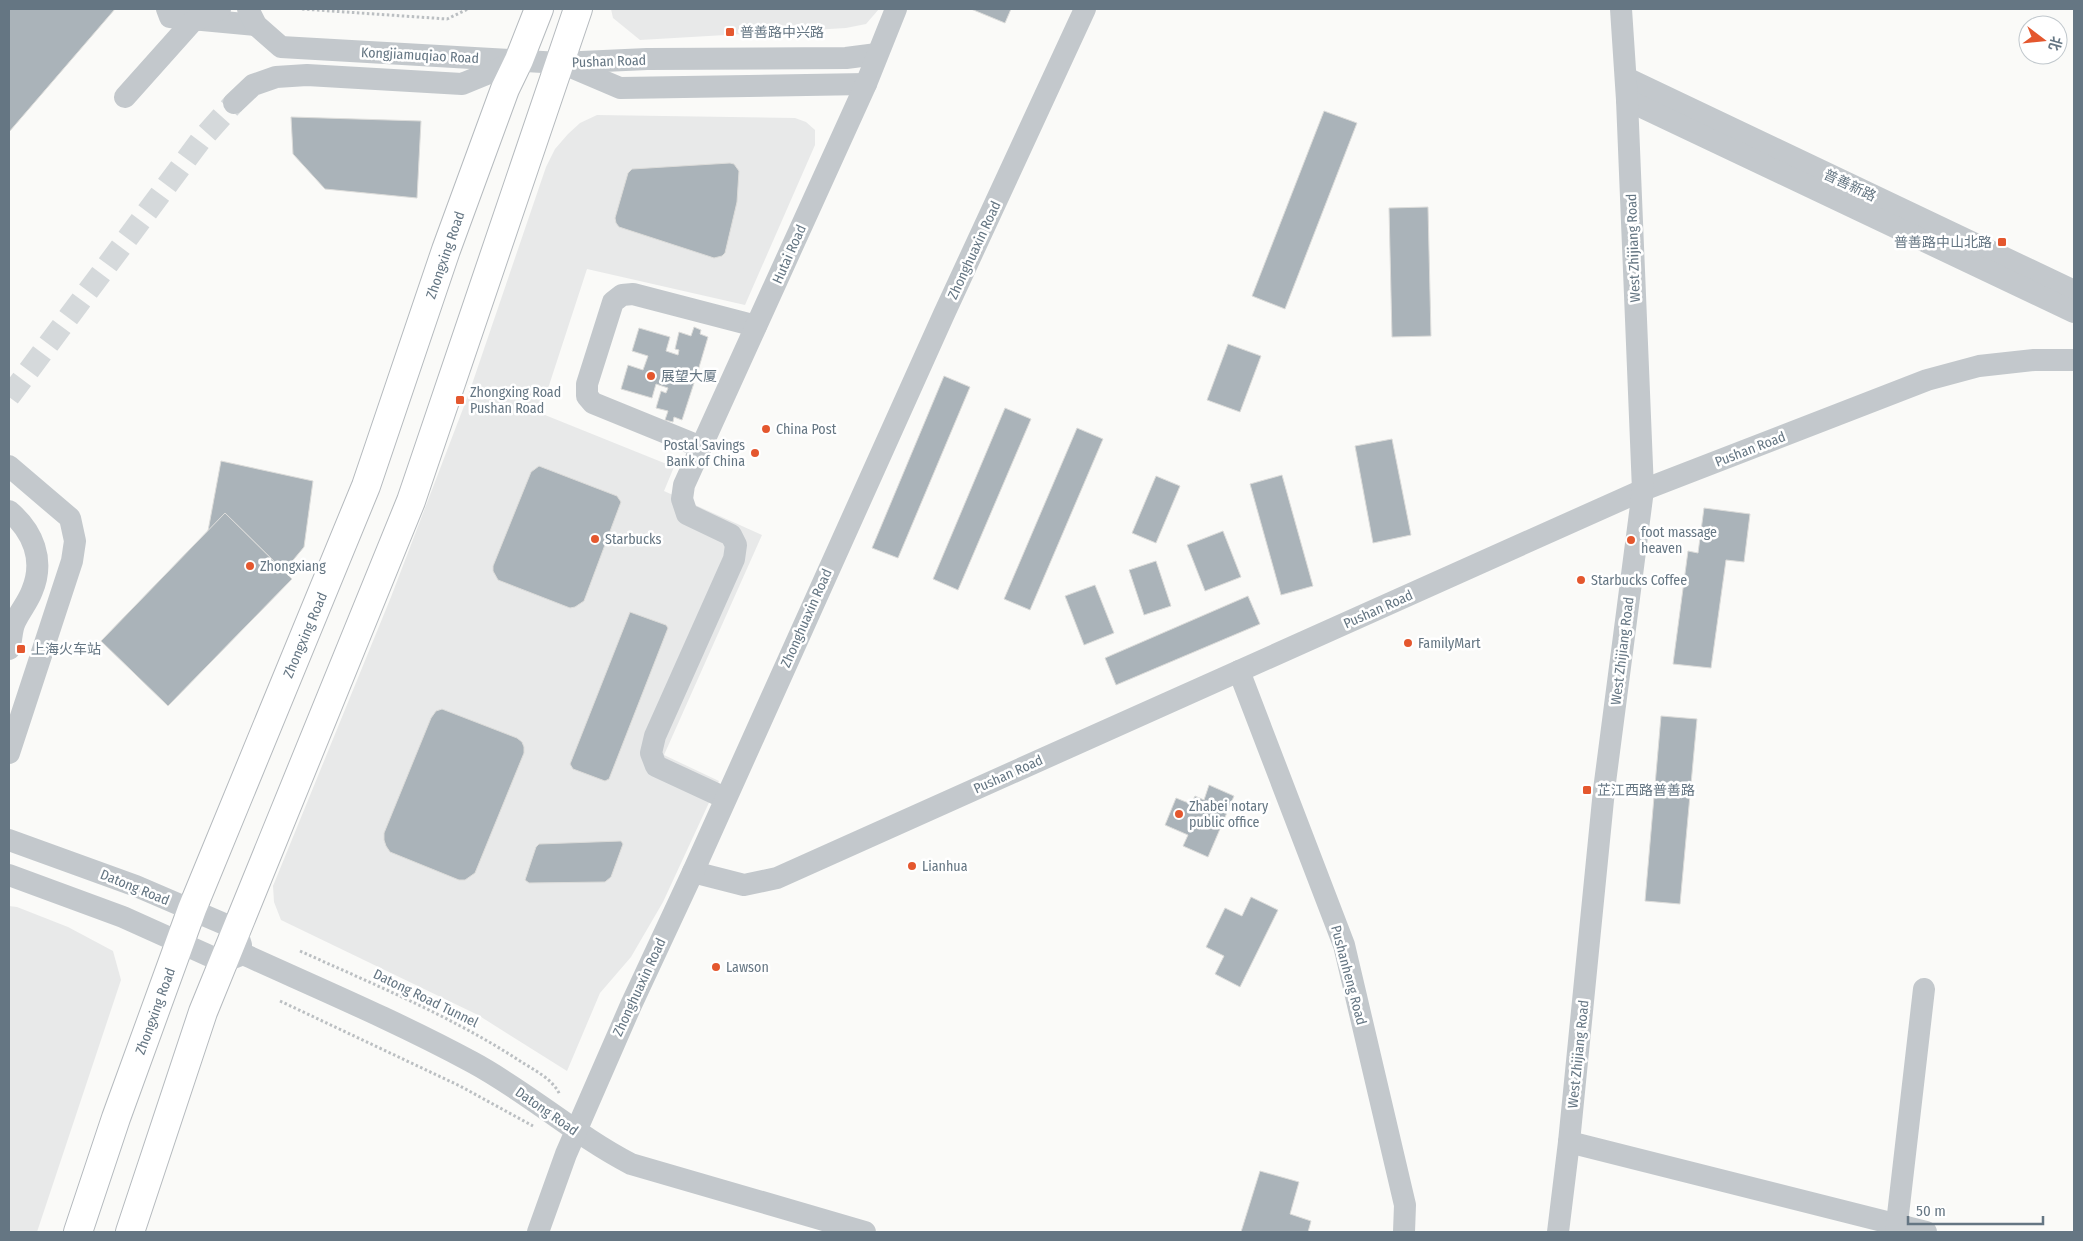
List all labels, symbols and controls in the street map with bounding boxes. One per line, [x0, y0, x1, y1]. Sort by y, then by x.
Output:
north arrow [2018, 15, 2068, 65]
place label: 普善路中兴路 [740, 24, 824, 41]
marker: 普善路中兴路 [724, 26, 736, 38]
text: 北 [2045, 34, 2065, 53]
street label: Kongjiamuqiao Road [361, 44, 479, 67]
street label: Pushan Road [572, 52, 646, 71]
street label: 普善新路 [1821, 166, 1879, 205]
street label: West Zhijiang Road [1623, 193, 1644, 303]
street label: Zhonghuaxin Road [944, 198, 1005, 302]
street label: Zhongxing Road [423, 209, 468, 301]
street label: Hutai Road [769, 222, 810, 286]
place label: 普善路中山北路 [1894, 234, 1992, 251]
marker: 普善路中山北路 [1996, 236, 2008, 248]
place label: 展望大厦 [661, 368, 717, 385]
marker: 展望大厦 [645, 370, 657, 382]
place label: Zhongxing Road Pushan Road [470, 384, 561, 417]
marker: Zhongxing Road Pushan Road [454, 394, 466, 406]
place label: China Post [776, 421, 837, 438]
marker: China Post [760, 423, 772, 435]
street label: Pushan Road [1712, 428, 1788, 471]
place label: Postal Savings Bank of China [663, 437, 745, 470]
marker: Postal Savings Bank of China [749, 447, 761, 459]
place label: foot massage heaven [1641, 524, 1717, 557]
place label: Starbucks [605, 531, 661, 548]
marker: Starbucks [589, 533, 601, 545]
marker: foot massage heaven [1625, 534, 1637, 546]
place label: Zhongxiang [260, 558, 326, 575]
marker: Zhongxiang [244, 560, 256, 572]
street label: Zhonghuaxin Road [777, 566, 836, 670]
place label: Starbucks Coffee [1591, 572, 1687, 589]
marker: Starbucks Coffee [1575, 574, 1587, 586]
street label: Pushan Road [1341, 587, 1416, 632]
street label: Zhongxing Road [280, 590, 331, 681]
street label: West Zhijiang Road [1607, 596, 1638, 706]
place label: FamilyMart [1418, 635, 1481, 652]
marker: FamilyMart [1402, 637, 1414, 649]
place label: 上海火车站 [31, 641, 101, 658]
marker: 上海火车站 [15, 643, 27, 655]
street label: Pushan Road [971, 752, 1046, 797]
place label: 芷江西路普善路 [1597, 782, 1695, 799]
marker: 芷江西路普善路 [1581, 784, 1593, 796]
place label: Zhabei notary public office [1189, 798, 1269, 831]
marker: Zhabei notary public office [1173, 808, 1185, 820]
place label: Lianhua [922, 858, 968, 875]
marker: Lianhua [906, 860, 918, 872]
street label: Datong Road [98, 866, 172, 909]
street label: Pushanheng Road [1327, 923, 1370, 1027]
street label: Zhonghuaxin Road [609, 935, 670, 1039]
place label: Lawson [726, 959, 769, 976]
marker: Lawson [710, 961, 722, 973]
street label: Zhongxing Road [132, 965, 179, 1057]
street label: Datong Road Tunnel [370, 966, 481, 1031]
street label: West Zhijiang Road [1564, 999, 1593, 1109]
street label: Datong Road [512, 1084, 581, 1139]
scale bar [1908, 1194, 2043, 1226]
text: 50 m [1916, 1202, 1946, 1220]

